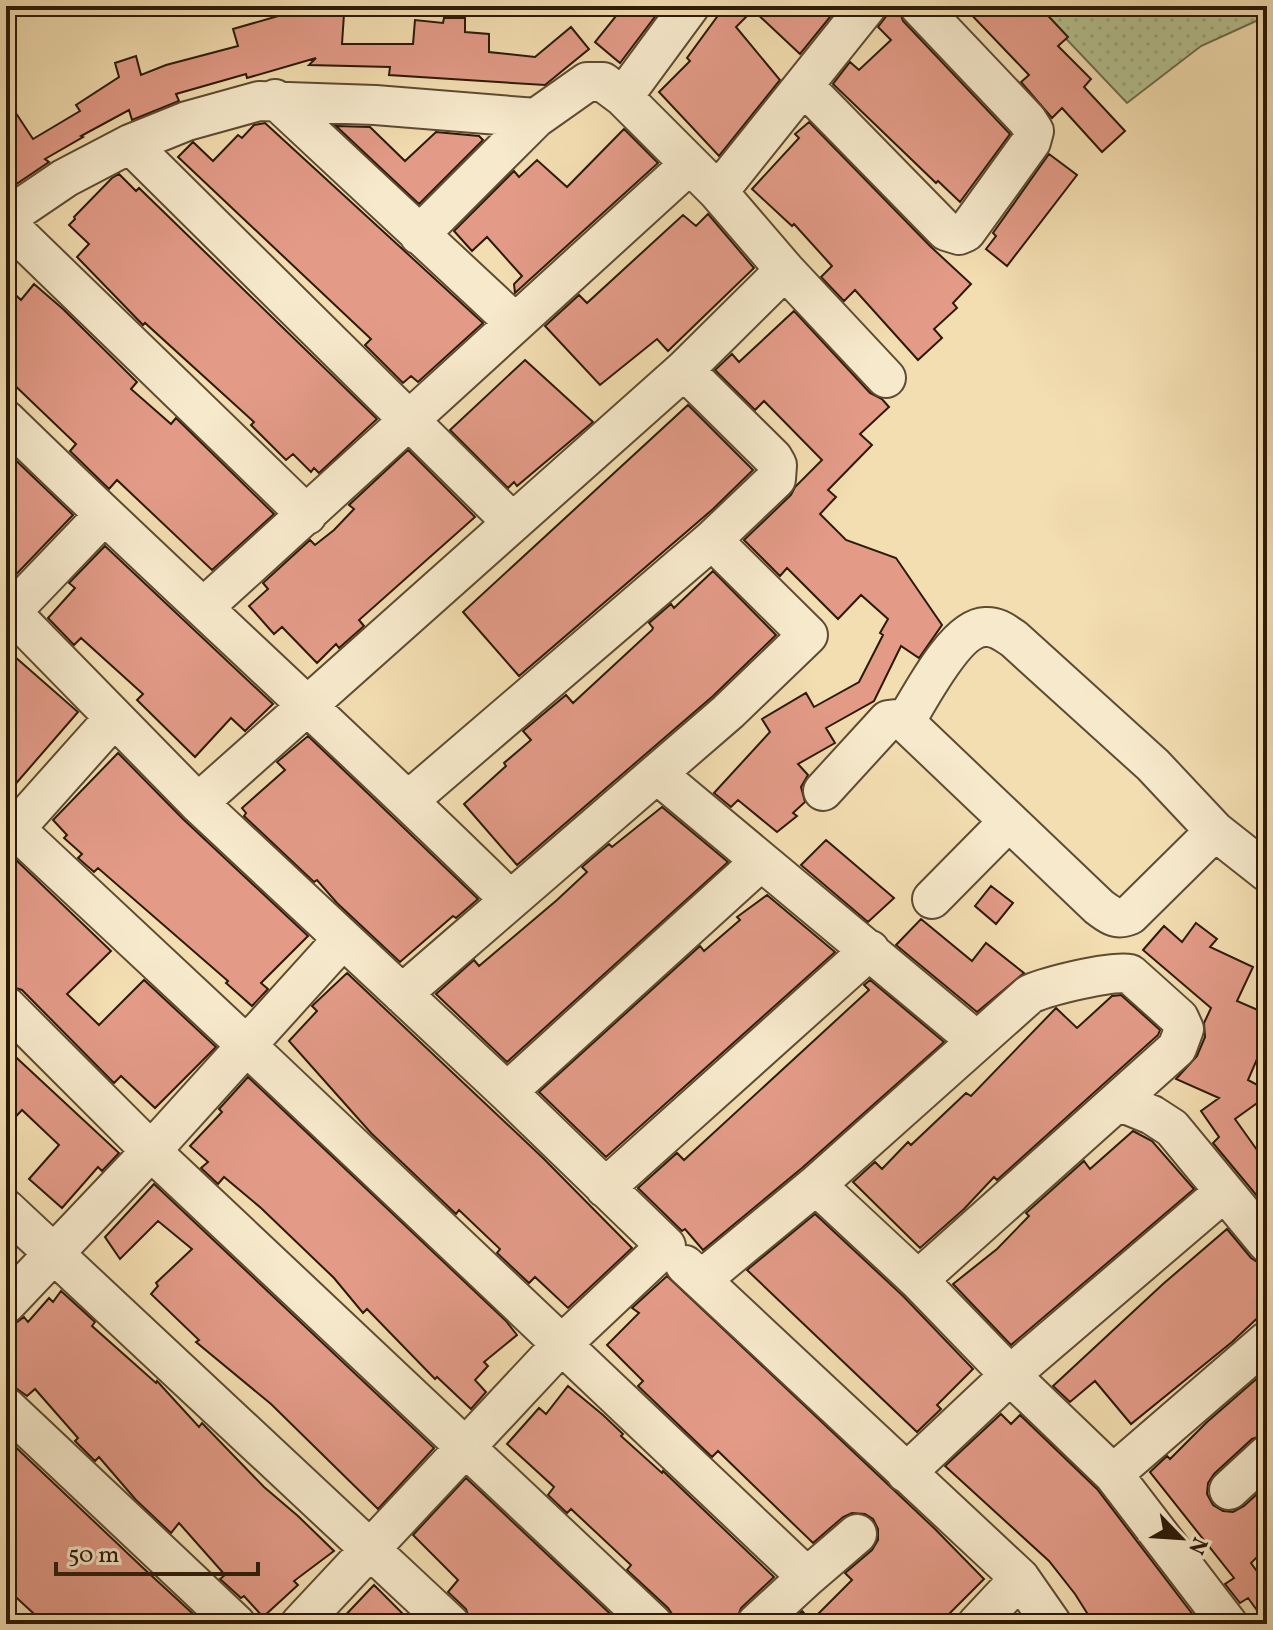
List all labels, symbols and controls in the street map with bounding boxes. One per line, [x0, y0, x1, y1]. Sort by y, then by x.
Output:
north arrow [1141, 1498, 1221, 1578]
scale bar [56, 1526, 258, 1576]
text: N [1179, 1532, 1214, 1559]
text: 50 m [68, 1539, 120, 1573]

